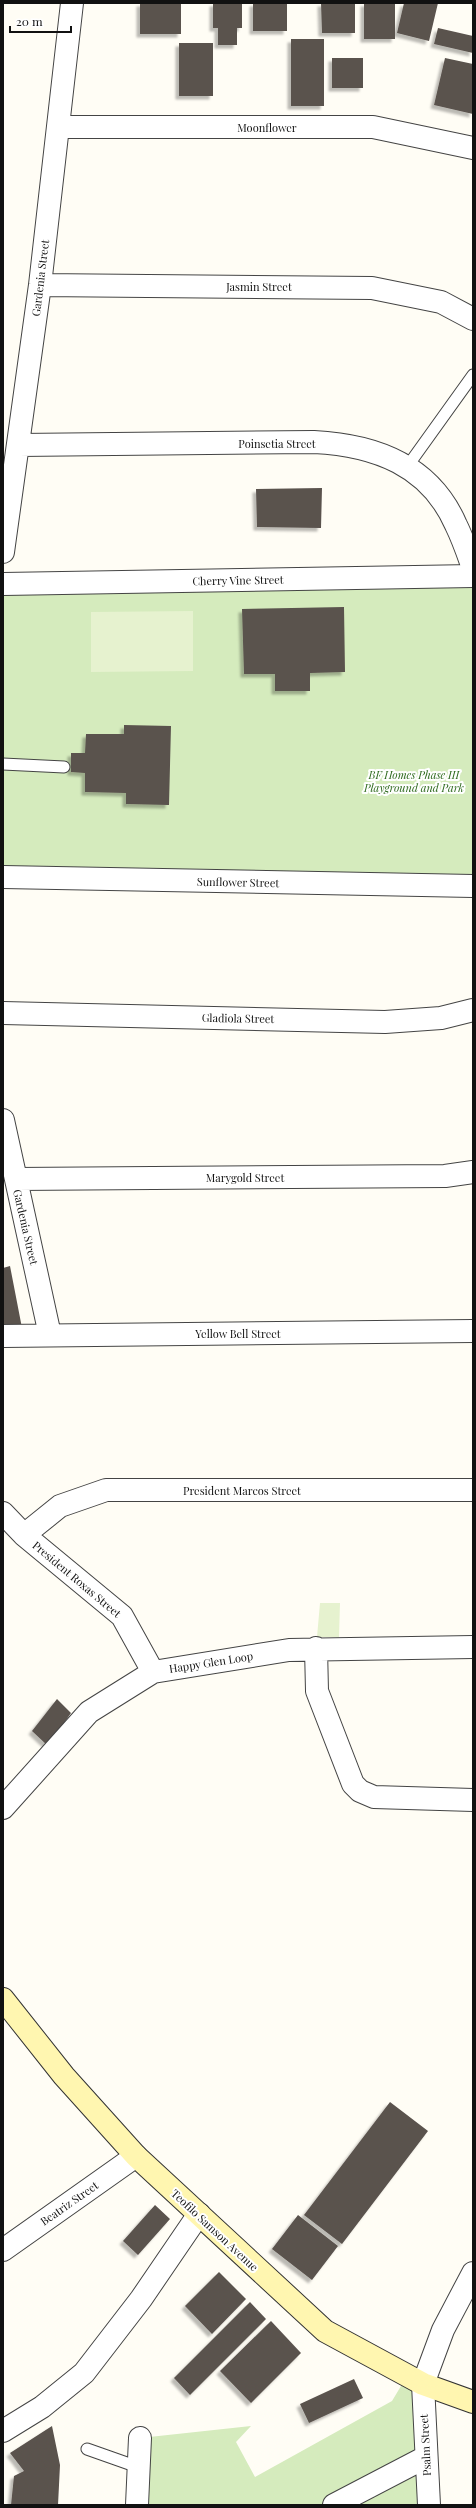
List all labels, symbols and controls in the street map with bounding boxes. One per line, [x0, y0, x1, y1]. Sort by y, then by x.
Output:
scale bar [10, 8, 71, 34]
text: 20 m [16, 13, 43, 29]
street label: Moonflower [237, 120, 297, 135]
street label: Gardenia Street [28, 239, 52, 317]
street label: Jasmin Street [225, 279, 292, 294]
street label: Poinsetia Street [238, 436, 316, 451]
street label: Cherry Vine Street [192, 572, 284, 588]
park label: BF Homes Phase III Playground and Park [363, 767, 464, 795]
street label: Sunflower Street [197, 874, 279, 890]
street label: Gladiola Street [202, 1010, 275, 1026]
street label: Marygold Street [206, 1170, 284, 1185]
street label: Gardenia Street [10, 1188, 42, 1266]
street label: Yellow Bell Street [194, 1326, 281, 1341]
street label: President Marcos Street [183, 1483, 301, 1498]
street label: President Roxas Street [30, 1538, 124, 1621]
street label: Happy Glen Loop [168, 1648, 254, 1676]
street label: Beatriz Street [37, 2177, 101, 2228]
street label: Teofilo Samson Avenue [168, 2186, 262, 2275]
street label: Psalm Street [416, 2414, 434, 2476]

